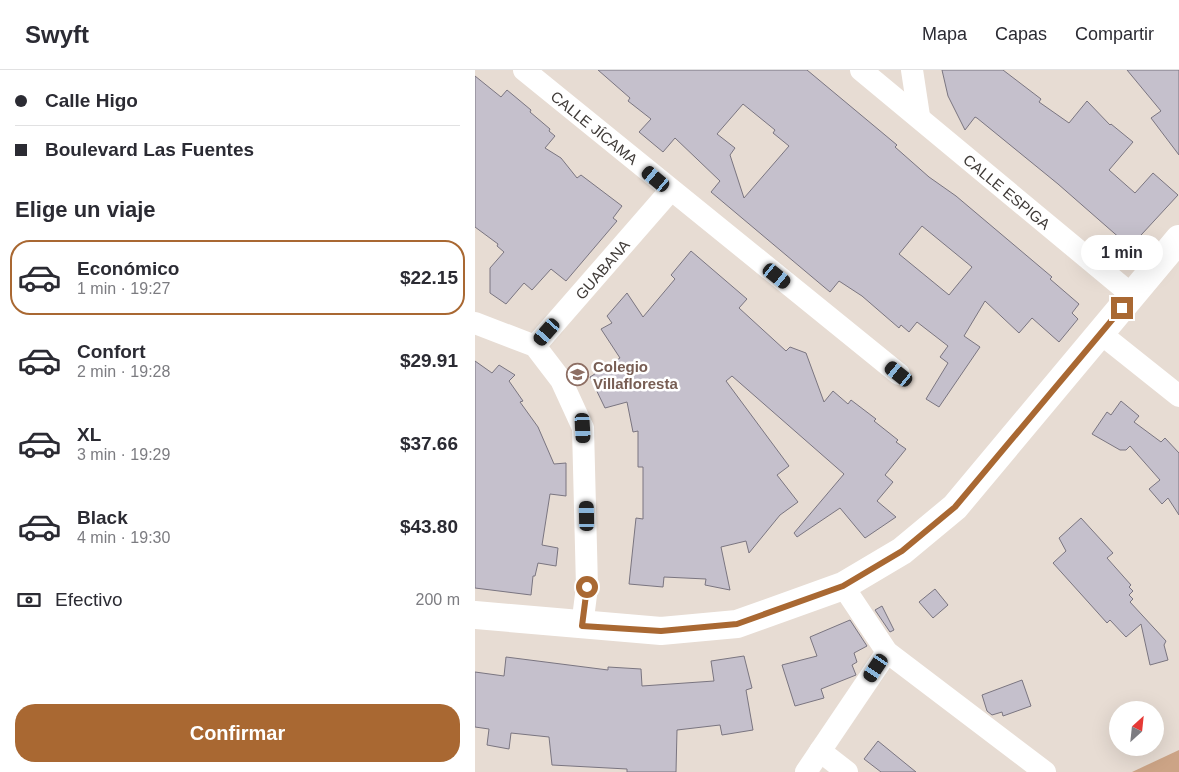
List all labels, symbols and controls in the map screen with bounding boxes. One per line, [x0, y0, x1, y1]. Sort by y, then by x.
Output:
text: Swyft [25, 21, 89, 48]
text: Mapa [922, 24, 967, 44]
text: Capas [995, 24, 1047, 44]
text: Compartir [1075, 24, 1154, 44]
street label: CALLE JÍCAMA [548, 87, 642, 168]
text: Calle Higo [45, 90, 138, 111]
text: Boulevard Las Fuentes [45, 139, 254, 160]
street label: CALLE ESPIGA [960, 150, 1054, 232]
car [639, 164, 672, 194]
text: Elige un viaje [15, 197, 156, 222]
street label: GUABANA [571, 236, 633, 302]
callout: 1 min [1081, 236, 1163, 270]
text: 1 min [1101, 244, 1143, 261]
icon: car [17, 255, 62, 300]
text: Económico [77, 258, 179, 279]
car [760, 261, 793, 291]
text: $22.15 [400, 267, 458, 288]
text: 1 min · 19:27 [77, 280, 170, 297]
route end [1111, 297, 1133, 319]
car [531, 316, 562, 348]
icon: car [17, 338, 62, 383]
text: Confort [77, 341, 146, 362]
text: $29.91 [400, 350, 458, 371]
place label: Colegio Villafloresta [593, 358, 678, 392]
car [882, 359, 915, 389]
text: 2 min · 19:28 [77, 363, 170, 380]
school or university icon: Colegio Villafloresta [565, 363, 589, 387]
car [574, 413, 591, 443]
icon: car [17, 421, 62, 466]
text: XL [77, 424, 101, 445]
text: $37.66 [400, 433, 458, 454]
text: 3 min · 19:29 [77, 446, 170, 463]
car [579, 501, 594, 531]
icon: car [17, 504, 62, 549]
text: Black [77, 507, 128, 528]
text: $43.80 [400, 516, 458, 537]
text: 4 min · 19:30 [77, 529, 170, 546]
route start [576, 576, 598, 598]
icon: cash [15, 586, 43, 614]
text: Efectivo [55, 589, 123, 610]
text: 200 m [416, 591, 460, 608]
car [861, 651, 890, 685]
north arrow [1109, 701, 1164, 756]
map controls [1109, 701, 1164, 756]
button: Confirmar [15, 704, 460, 762]

